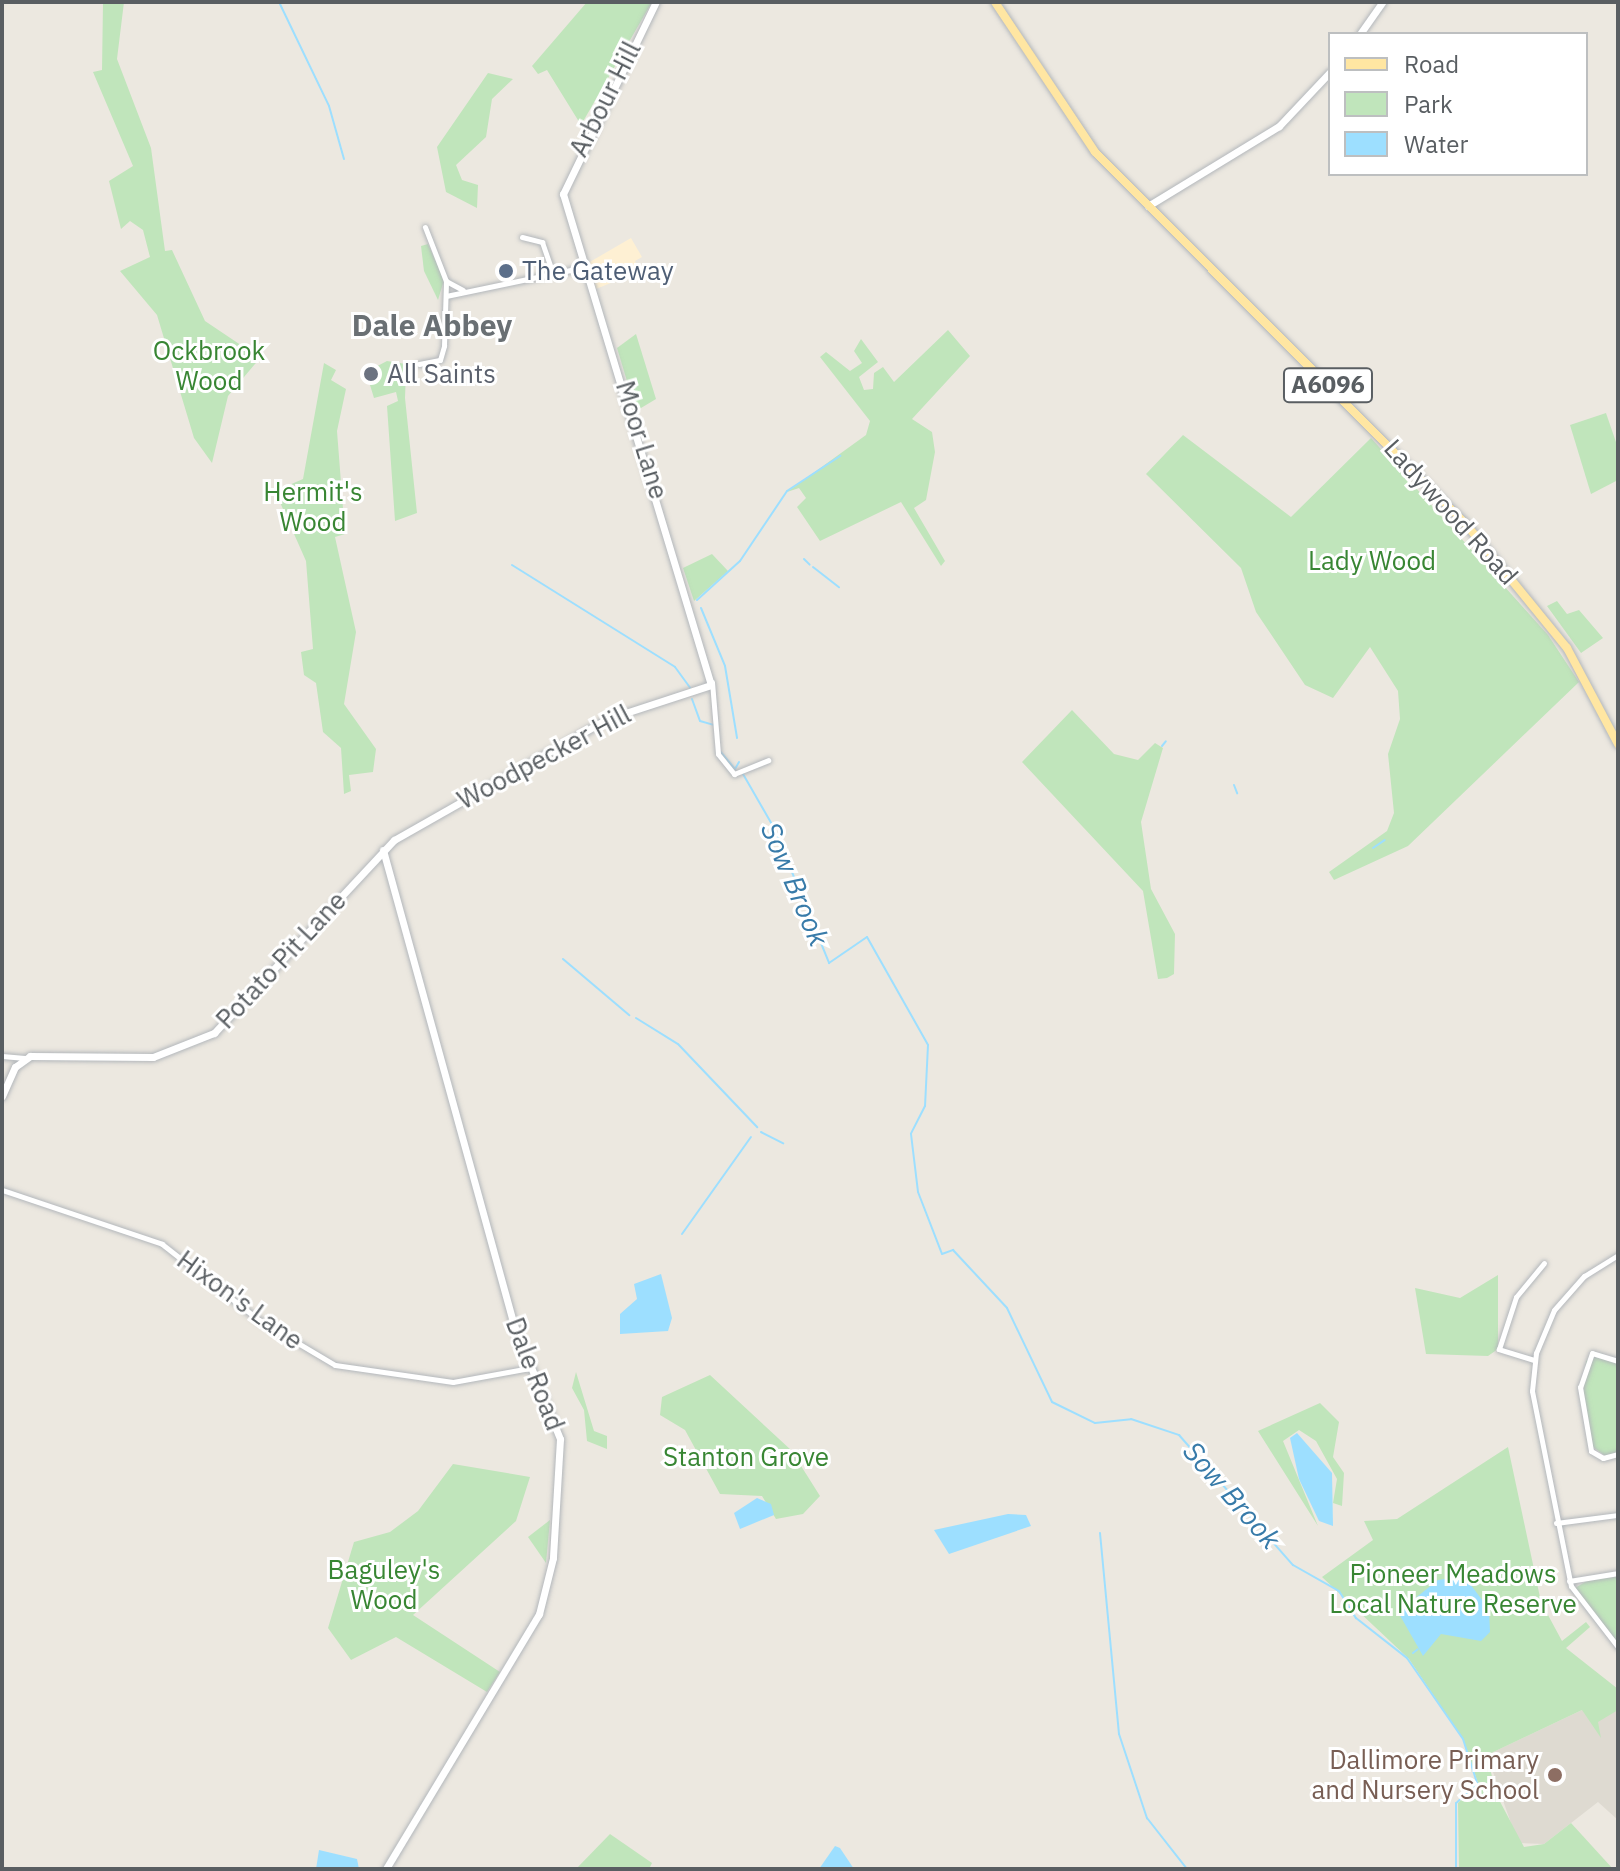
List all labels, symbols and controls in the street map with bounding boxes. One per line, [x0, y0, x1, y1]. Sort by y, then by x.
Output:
legend [1328, 32, 1588, 176]
street label: Arbour Hill [563, 36, 647, 162]
text: Road [1404, 48, 1459, 80]
text: Park [1404, 88, 1453, 120]
text: Water [1404, 128, 1468, 160]
place label: The Gateway [522, 255, 674, 287]
marker: The Gateway [497, 262, 515, 280]
district label: Dale Abbey [352, 307, 512, 343]
park label: Ockbrook Wood [153, 335, 265, 396]
place label: All Saints [387, 358, 496, 390]
marker: All Saints [362, 365, 380, 383]
road number: A6096 [1282, 365, 1374, 405]
street label: Moor Lane [609, 377, 675, 503]
street label: Ladywood Road [1378, 433, 1524, 591]
park label: Hermit's Wood [263, 476, 363, 538]
park label: Lady Wood [1308, 545, 1436, 577]
street label: Woodpecker Hill [452, 698, 636, 816]
water label: Sow Brook [754, 817, 836, 951]
street label: Potato Pit Lane [210, 885, 352, 1035]
street label: Hixon's Lane [171, 1244, 309, 1356]
street label: Dale Road [499, 1313, 571, 1435]
water label: Sow Brook [1176, 1434, 1288, 1556]
park label: Stanton Grove [663, 1441, 829, 1473]
park label: Baguley's Wood [328, 1554, 440, 1616]
park label: Pioneer Meadows Local Nature Reserve [1329, 1558, 1577, 1620]
place label: Dallimore Primary and Nursery School [1311, 1744, 1539, 1806]
marker: Dallimore Primary and Nursery School [1546, 1766, 1564, 1784]

